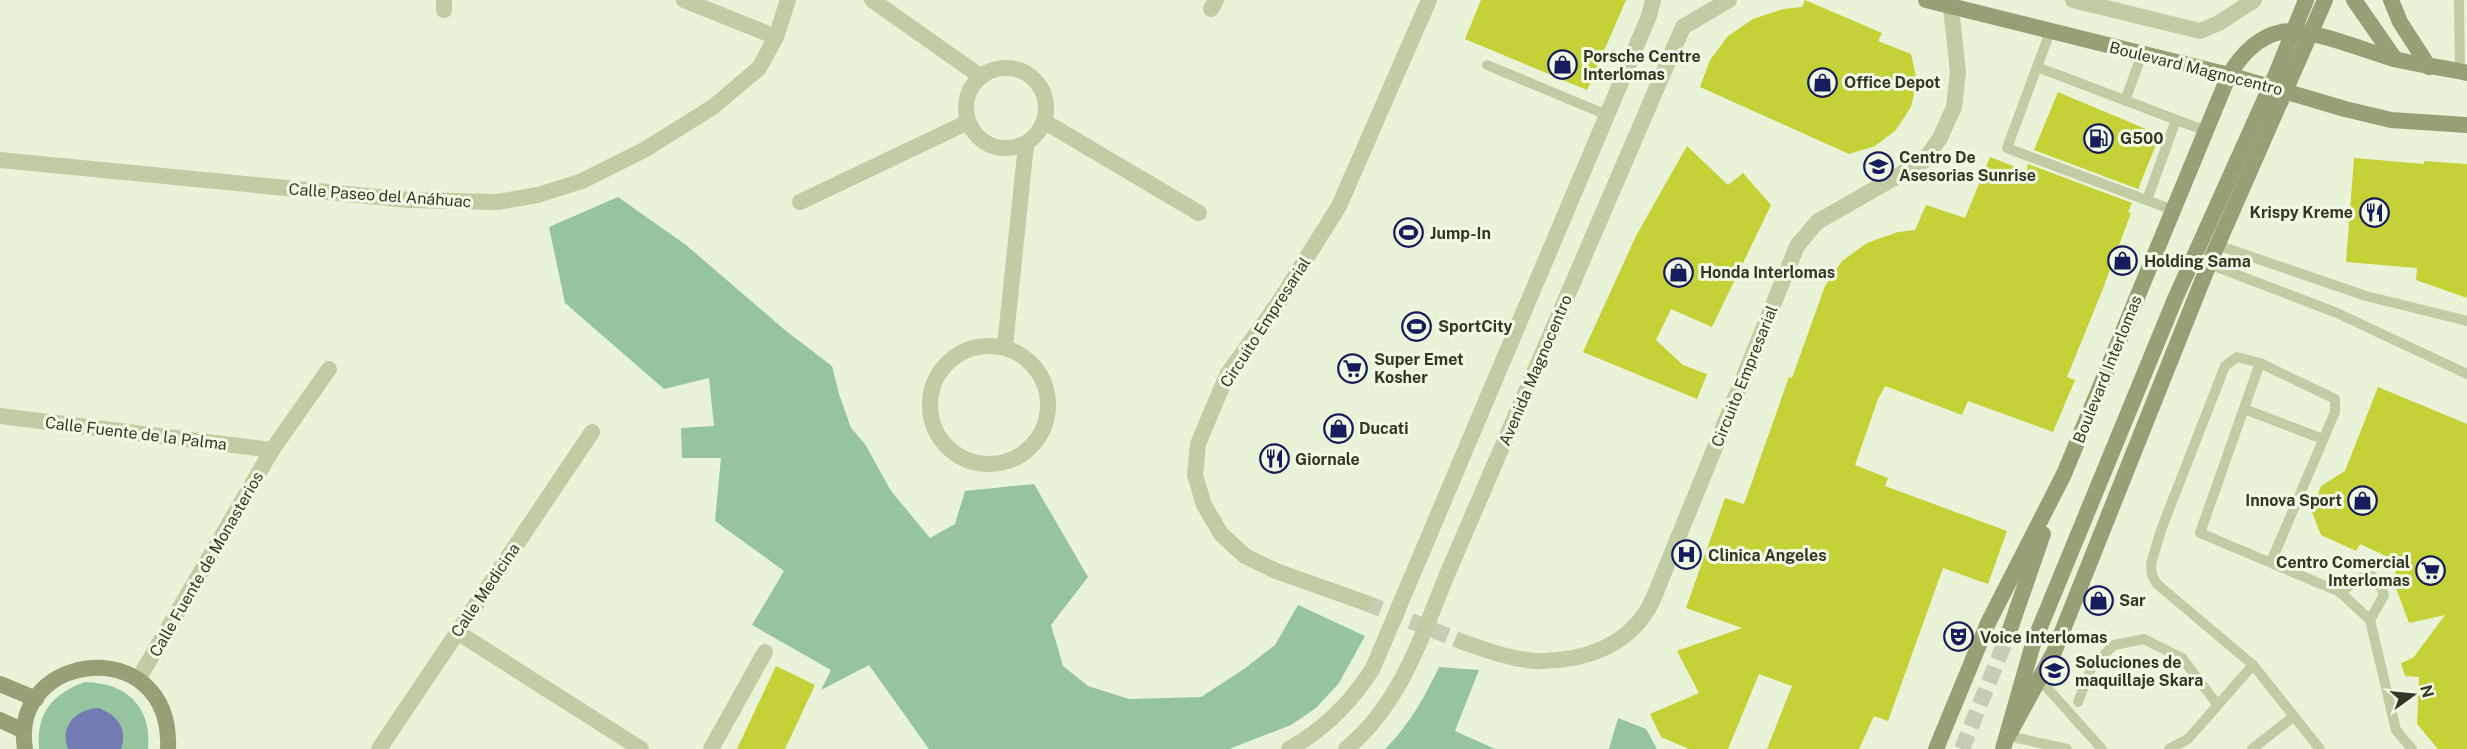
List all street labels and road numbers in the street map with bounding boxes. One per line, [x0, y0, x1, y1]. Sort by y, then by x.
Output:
street label: Boulevard Magnocentro [2107, 38, 2285, 99]
street label: Calle Paseo del Anáhuac [288, 180, 472, 211]
street label: Circuito Empresarial [1216, 254, 1315, 391]
street label: Avenida Magnocentro [1495, 292, 1576, 448]
street label: Boulevard Interlomas [2069, 292, 2146, 446]
street label: Circuito Empresarial [1707, 302, 1782, 450]
street label: Calle Fuente de la Palma [44, 413, 228, 454]
street label: Calle Fuente de Monasterios [146, 468, 267, 660]
street label: Calle Medicina [447, 540, 524, 641]

